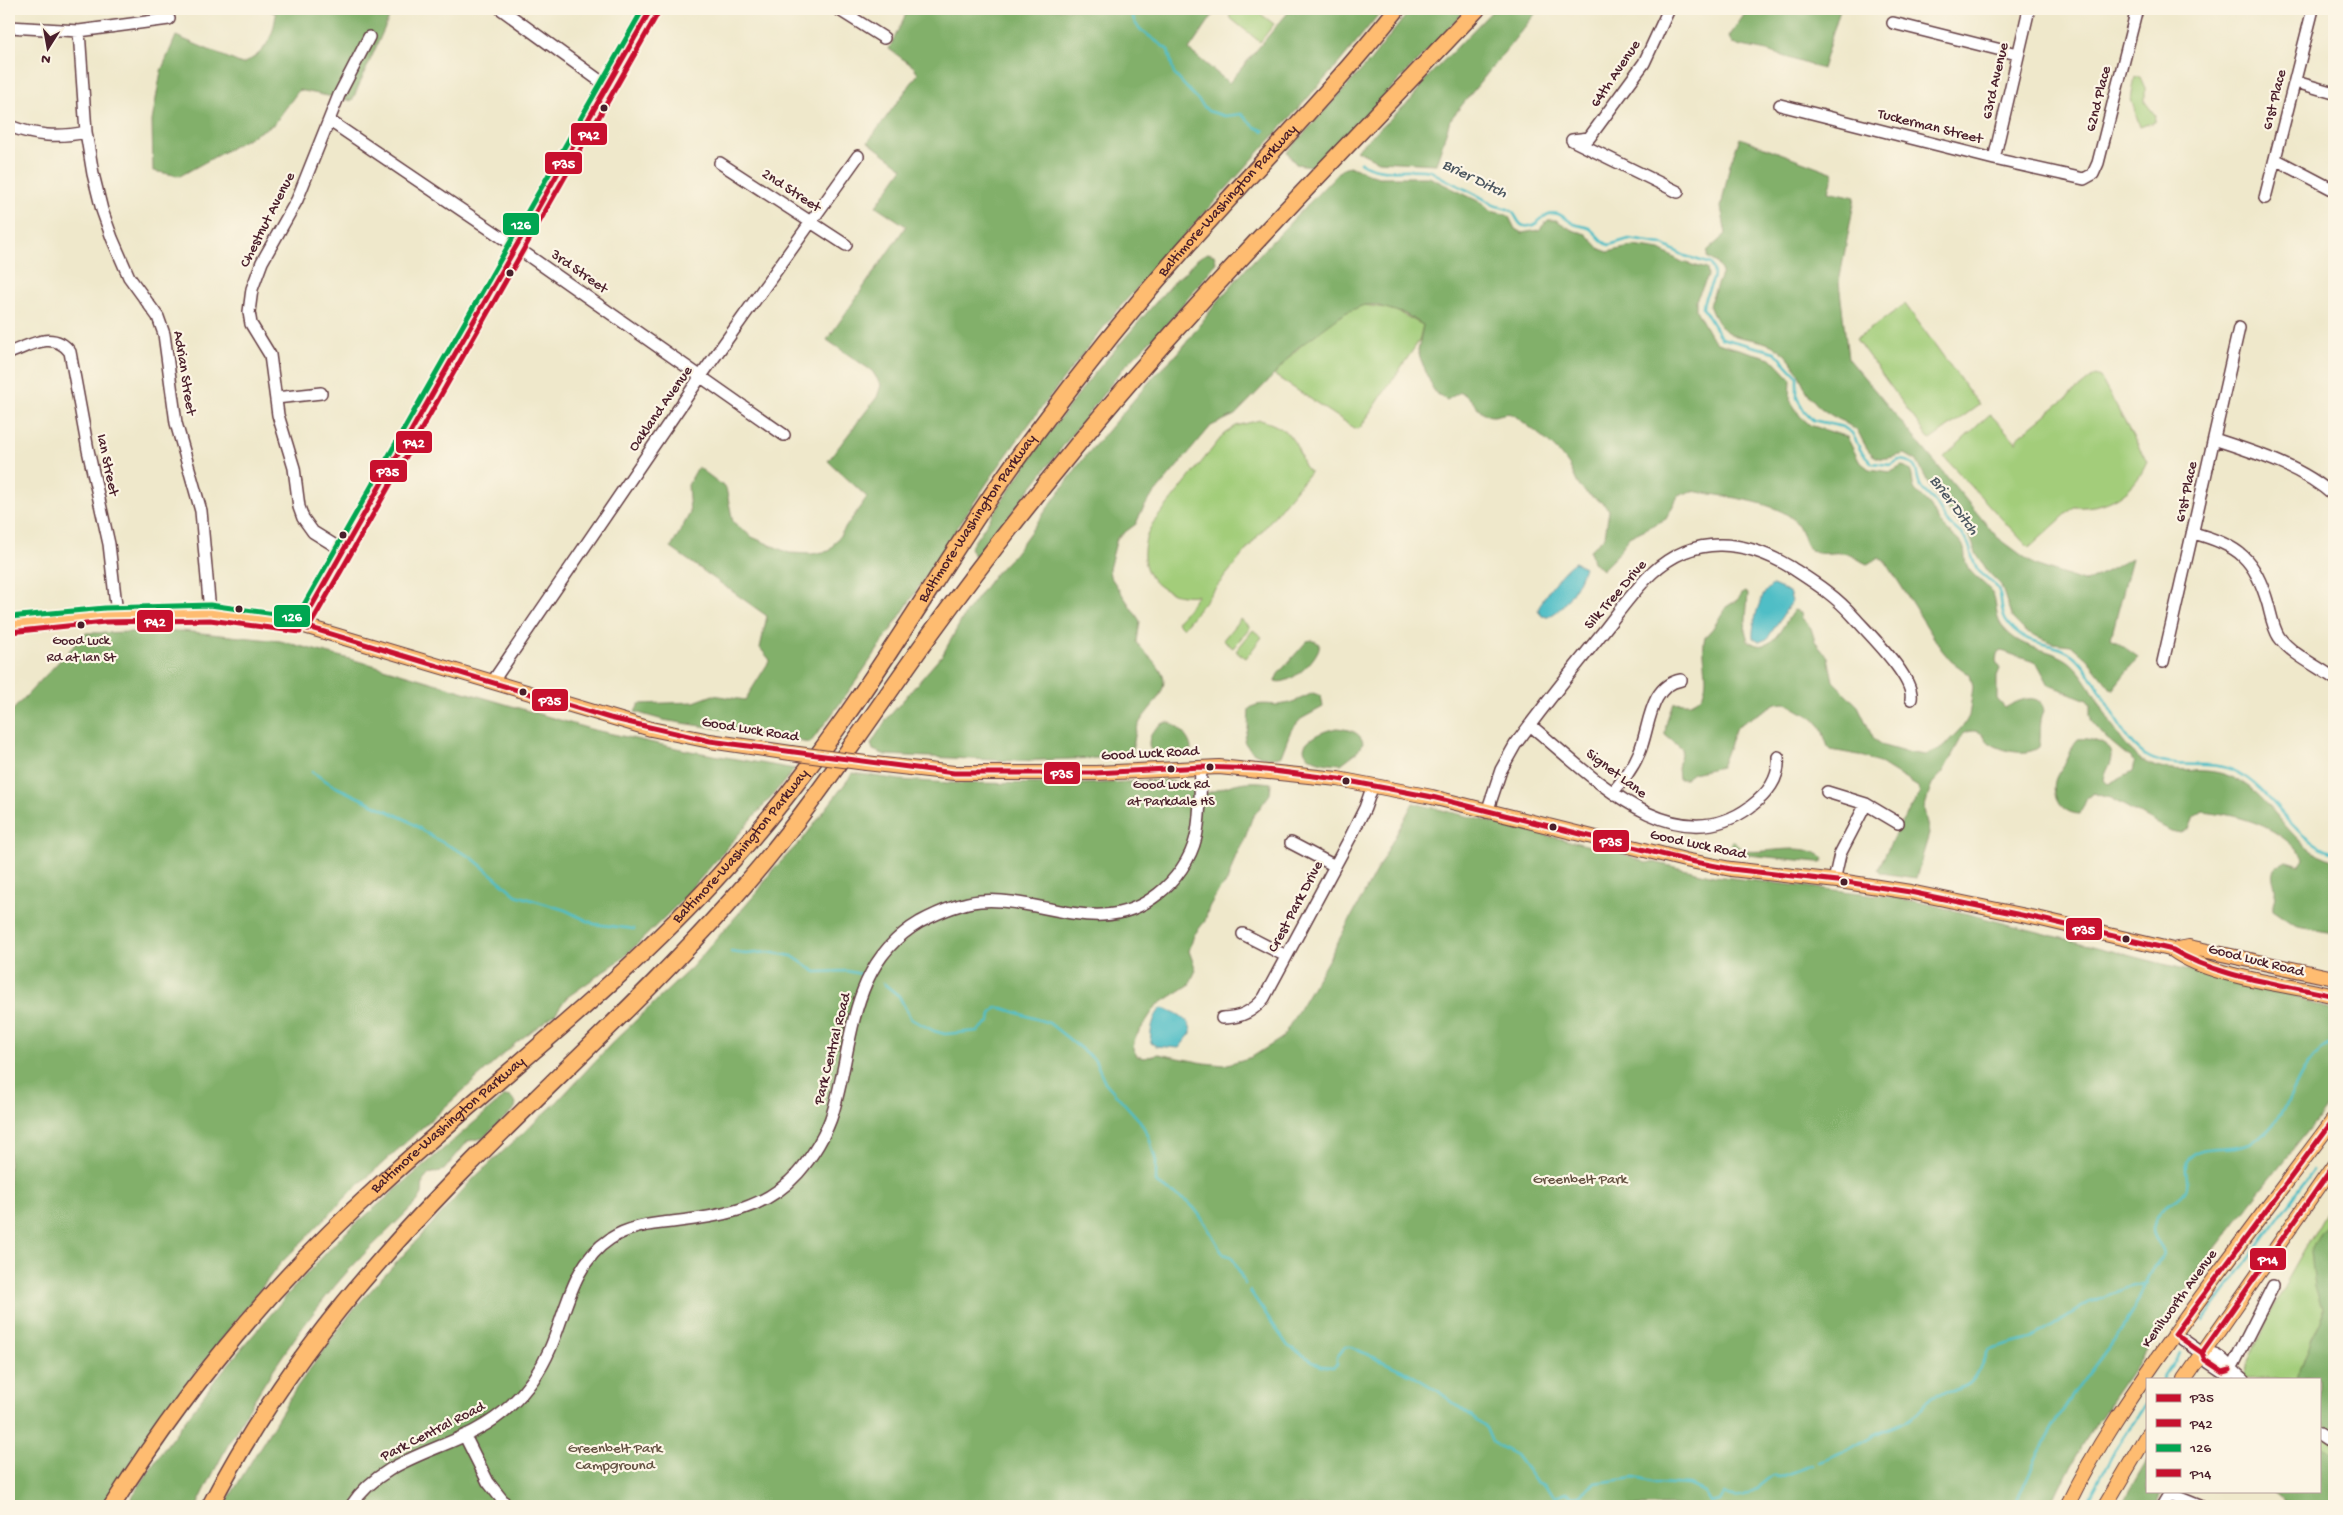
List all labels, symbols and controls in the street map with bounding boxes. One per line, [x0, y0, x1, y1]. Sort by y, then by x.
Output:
north arrow [22, 22, 72, 72]
street label: 64th Avenue [1587, 37, 1645, 111]
street label: 63rd Avenue [1978, 41, 2014, 121]
text: N [40, 49, 52, 68]
street label: 62nd Place [2082, 64, 2116, 134]
street label: 61st Place [2259, 68, 2291, 132]
unlabelled marker [599, 103, 609, 113]
street label: Tuckerman Street [1875, 105, 1986, 149]
street label: Baltimore-Washington Parkway [1154, 121, 1302, 282]
line badge: P42 [570, 122, 608, 146]
text: P42 [577, 128, 600, 145]
line badge: P35 [544, 151, 583, 175]
water label: Brier Ditch [1439, 156, 1510, 204]
text: P35 [552, 157, 576, 174]
street label: 2nd Street [758, 165, 825, 218]
street label: Chestnut Avenue [236, 169, 300, 271]
line badge: 126 [502, 212, 540, 236]
text: 126 [510, 218, 532, 235]
street label: 3rd Street [546, 245, 612, 299]
unlabelled marker [505, 268, 515, 278]
street label: Adrian Street [168, 330, 200, 418]
street label: Oakland Avenue [625, 363, 697, 455]
line badge: P42 [395, 430, 433, 454]
street label: Baltimore-Washington Parkway [914, 430, 1041, 607]
street label: Ian Street [92, 433, 123, 499]
text: P42 [402, 436, 425, 453]
line badge: P35 [369, 459, 408, 483]
street label: 61st Place [2172, 460, 2202, 524]
text: P35 [376, 465, 400, 482]
water label: Brier Ditch [1925, 473, 1982, 540]
unlabelled marker [338, 530, 348, 540]
street label: Silk Tree Drive [1581, 556, 1651, 634]
unlabelled marker [234, 604, 244, 614]
line badge: 126 [273, 604, 311, 628]
line badge: P42 [136, 609, 174, 633]
text: 126 [281, 610, 303, 627]
text: P42 [143, 615, 166, 632]
marker: Good Luck Rd at Ian St [76, 620, 86, 630]
place label: Good Luck Rd at Ian St [47, 633, 117, 667]
unlabelled marker [518, 687, 528, 697]
line badge: P35 [531, 688, 569, 712]
text: P35 [538, 694, 562, 711]
street label: Good Luck Road [700, 713, 801, 747]
street label: Good Luck Road [1101, 742, 1201, 766]
street label: Signet Lane [1582, 745, 1650, 803]
line badge: P35 [1043, 761, 1081, 785]
unlabelled marker [1205, 762, 1215, 772]
marker: Good Luck Rd at Parkdale HS [1166, 764, 1176, 774]
street label: Baltimore-Washington Parkway [668, 765, 813, 928]
text: P35 [1050, 767, 1074, 784]
unlabelled marker [1341, 776, 1351, 786]
place label: Good Luck Rd at Parkdale HS [1127, 777, 1215, 811]
unlabelled marker [1548, 822, 1558, 832]
street label: Good Luck Road [1648, 826, 1749, 864]
line badge: P35 [1592, 829, 1630, 853]
text: P35 [1599, 835, 1623, 852]
street label: Crest Park Drive [1264, 858, 1328, 956]
unlabelled marker [1839, 877, 1849, 887]
line badge: P35 [2065, 917, 2103, 941]
text: P35 [2072, 923, 2096, 940]
unlabelled marker [2121, 934, 2131, 944]
street label: Good Luck Road [2206, 940, 2307, 982]
street label: Park Central Road [810, 990, 856, 1108]
street label: Baltimore-Washington Parkway [367, 1053, 529, 1198]
park label: Greenbelt Park [1533, 1171, 1629, 1189]
street label: Kenilworth Avenue [2138, 1246, 2222, 1352]
line badge: P14 [2249, 1247, 2287, 1271]
text: P14 [2257, 1253, 2278, 1270]
legend [2146, 1378, 2320, 1492]
text: P35 [2189, 1390, 2214, 1408]
street label: Park Central Road [377, 1397, 489, 1466]
text: P42 [2189, 1416, 2213, 1434]
park label: Greenbelt Park Campground [568, 1440, 664, 1475]
text: 126 [2189, 1440, 2211, 1458]
text: P14 [2189, 1466, 2211, 1484]

